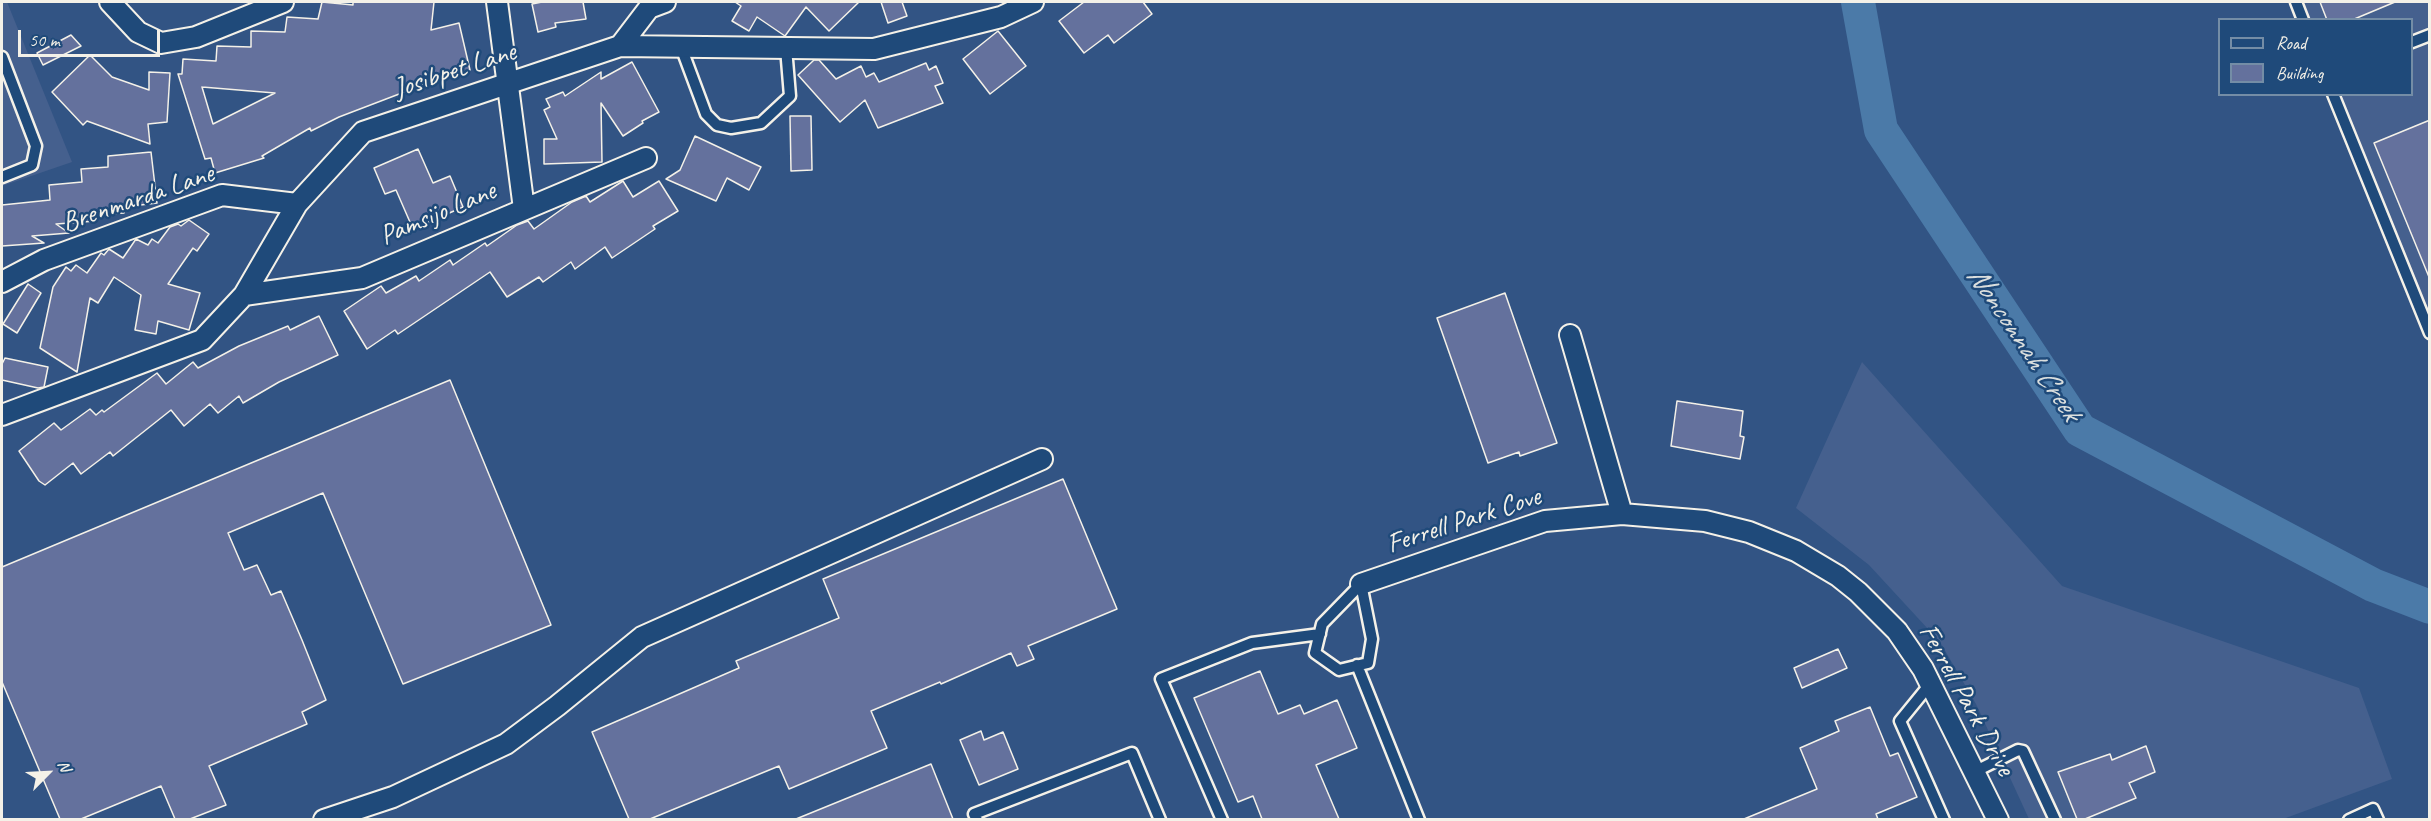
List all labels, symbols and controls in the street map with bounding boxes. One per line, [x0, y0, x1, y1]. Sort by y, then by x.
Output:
scale bar [21, 18, 164, 56]
legend [2218, 18, 2413, 96]
text: 50 m [29, 29, 60, 51]
text: Road [2276, 32, 2306, 54]
street label: Josibpet Lane [390, 35, 520, 107]
text: Building [2276, 62, 2323, 84]
street label: Brenmarda Lane [58, 157, 218, 241]
street label: Pamsijo Lane [375, 175, 501, 253]
water label: Nonconnah Creek [1958, 260, 2088, 428]
street label: Ferrell Park Cove [1383, 480, 1545, 562]
street label: Ferrell Park Drive [1910, 618, 2022, 782]
north arrow [18, 743, 78, 803]
text: N [53, 757, 76, 774]

